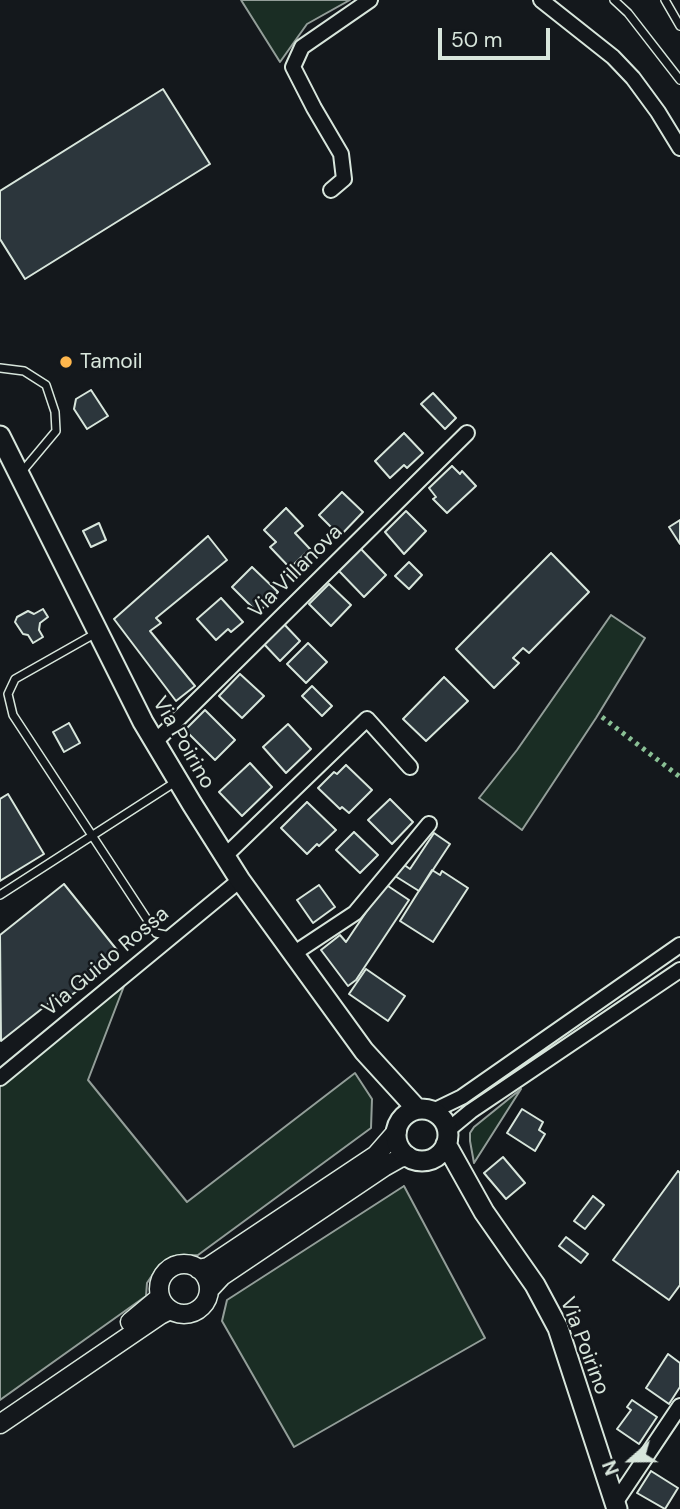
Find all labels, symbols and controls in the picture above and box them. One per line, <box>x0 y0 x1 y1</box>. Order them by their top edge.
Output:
scale bar <box>442 14 554 58</box>
text: 50 m <box>451 26 502 54</box>
place label: Tamoil <box>80 349 143 375</box>
marker: Tamoil <box>58 354 74 370</box>
street label: Via Villanova <box>244 520 348 624</box>
street label: Via Poirino <box>146 692 220 794</box>
street label: Via Guido Rossa <box>38 902 174 1022</box>
street label: Via Poirino <box>554 1294 614 1398</box>
north arrow <box>596 1425 666 1495</box>
text: N <box>597 1457 625 1479</box>

